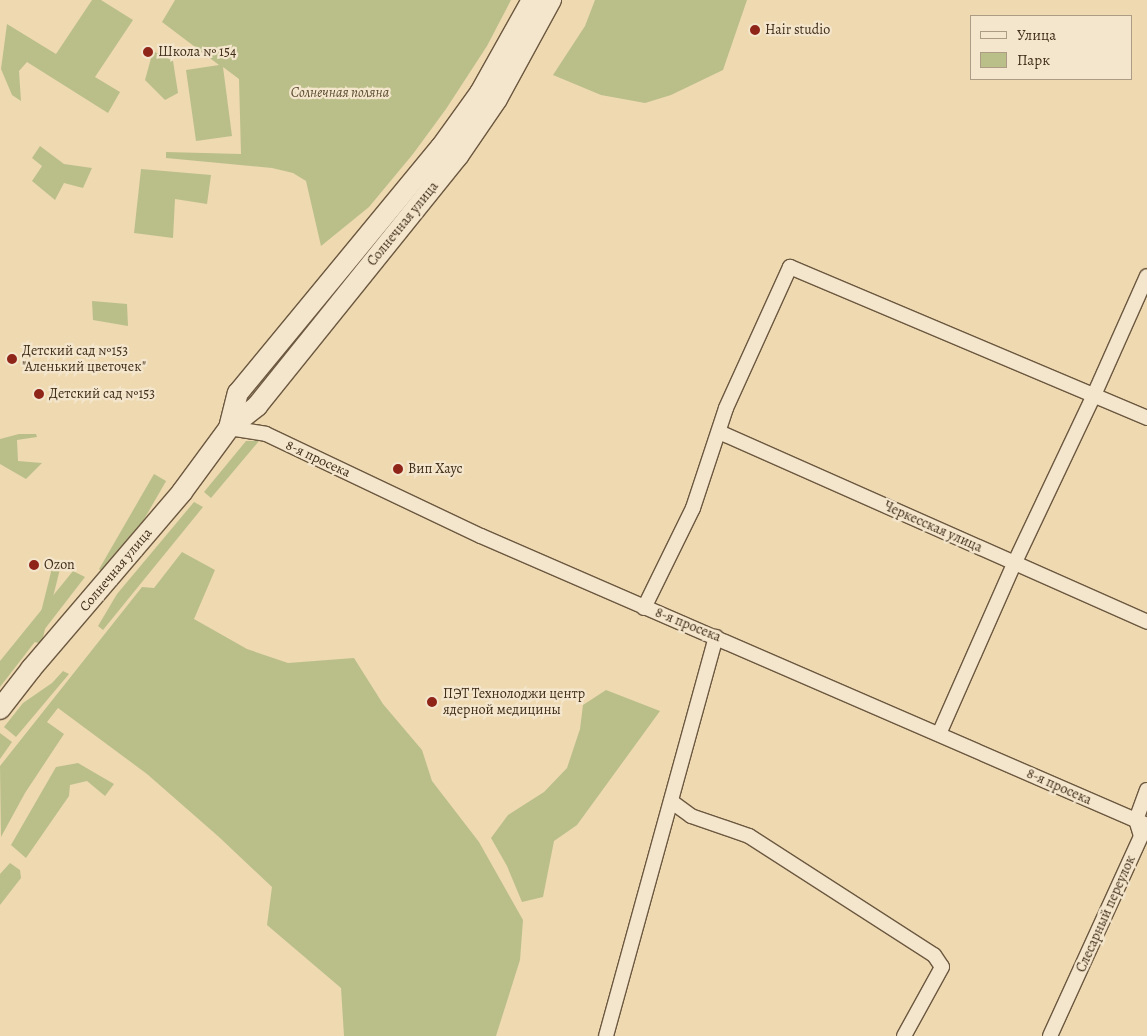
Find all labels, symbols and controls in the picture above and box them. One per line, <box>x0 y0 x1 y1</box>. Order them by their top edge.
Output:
legend <box>970 15 1132 80</box>
place label: Hair studio <box>765 22 830 38</box>
marker: Hair studio <box>749 24 761 36</box>
text: Улица <box>1017 25 1056 45</box>
place label: Школа № 154 <box>158 44 236 60</box>
marker: Школа № 154 <box>142 46 154 58</box>
text: Парк <box>1017 50 1050 70</box>
park label: Солнечная поляна <box>291 85 389 101</box>
street label: Солнечная улица <box>364 178 442 270</box>
place label: Детский сад №153 "Аленький цветочек" <box>22 343 146 376</box>
marker: Детский сад №153 "Аленький цветочек" <box>6 353 18 365</box>
place label: Детский сад №153 <box>49 386 155 402</box>
marker: Детский сад №153 <box>33 388 45 400</box>
street label: 8-я просека <box>283 437 353 481</box>
place label: Вип Хаус <box>408 461 463 477</box>
marker: Вип Хаус <box>392 463 404 475</box>
street label: Черкесская улица <box>881 498 985 556</box>
street label: Солнечная улица <box>76 525 156 615</box>
place label: Ozon <box>44 557 75 573</box>
marker: Ozon <box>28 559 40 571</box>
street label: 8-я просека <box>653 604 723 646</box>
place label: ПЭТ Технолоджи центр ядерной медицины <box>443 686 585 719</box>
marker: ПЭТ Технолоджи центр ядерной медицины <box>425 695 439 709</box>
street label: 8-я просека <box>1024 765 1094 809</box>
street label: Слесарный переулок <box>1073 853 1139 975</box>

